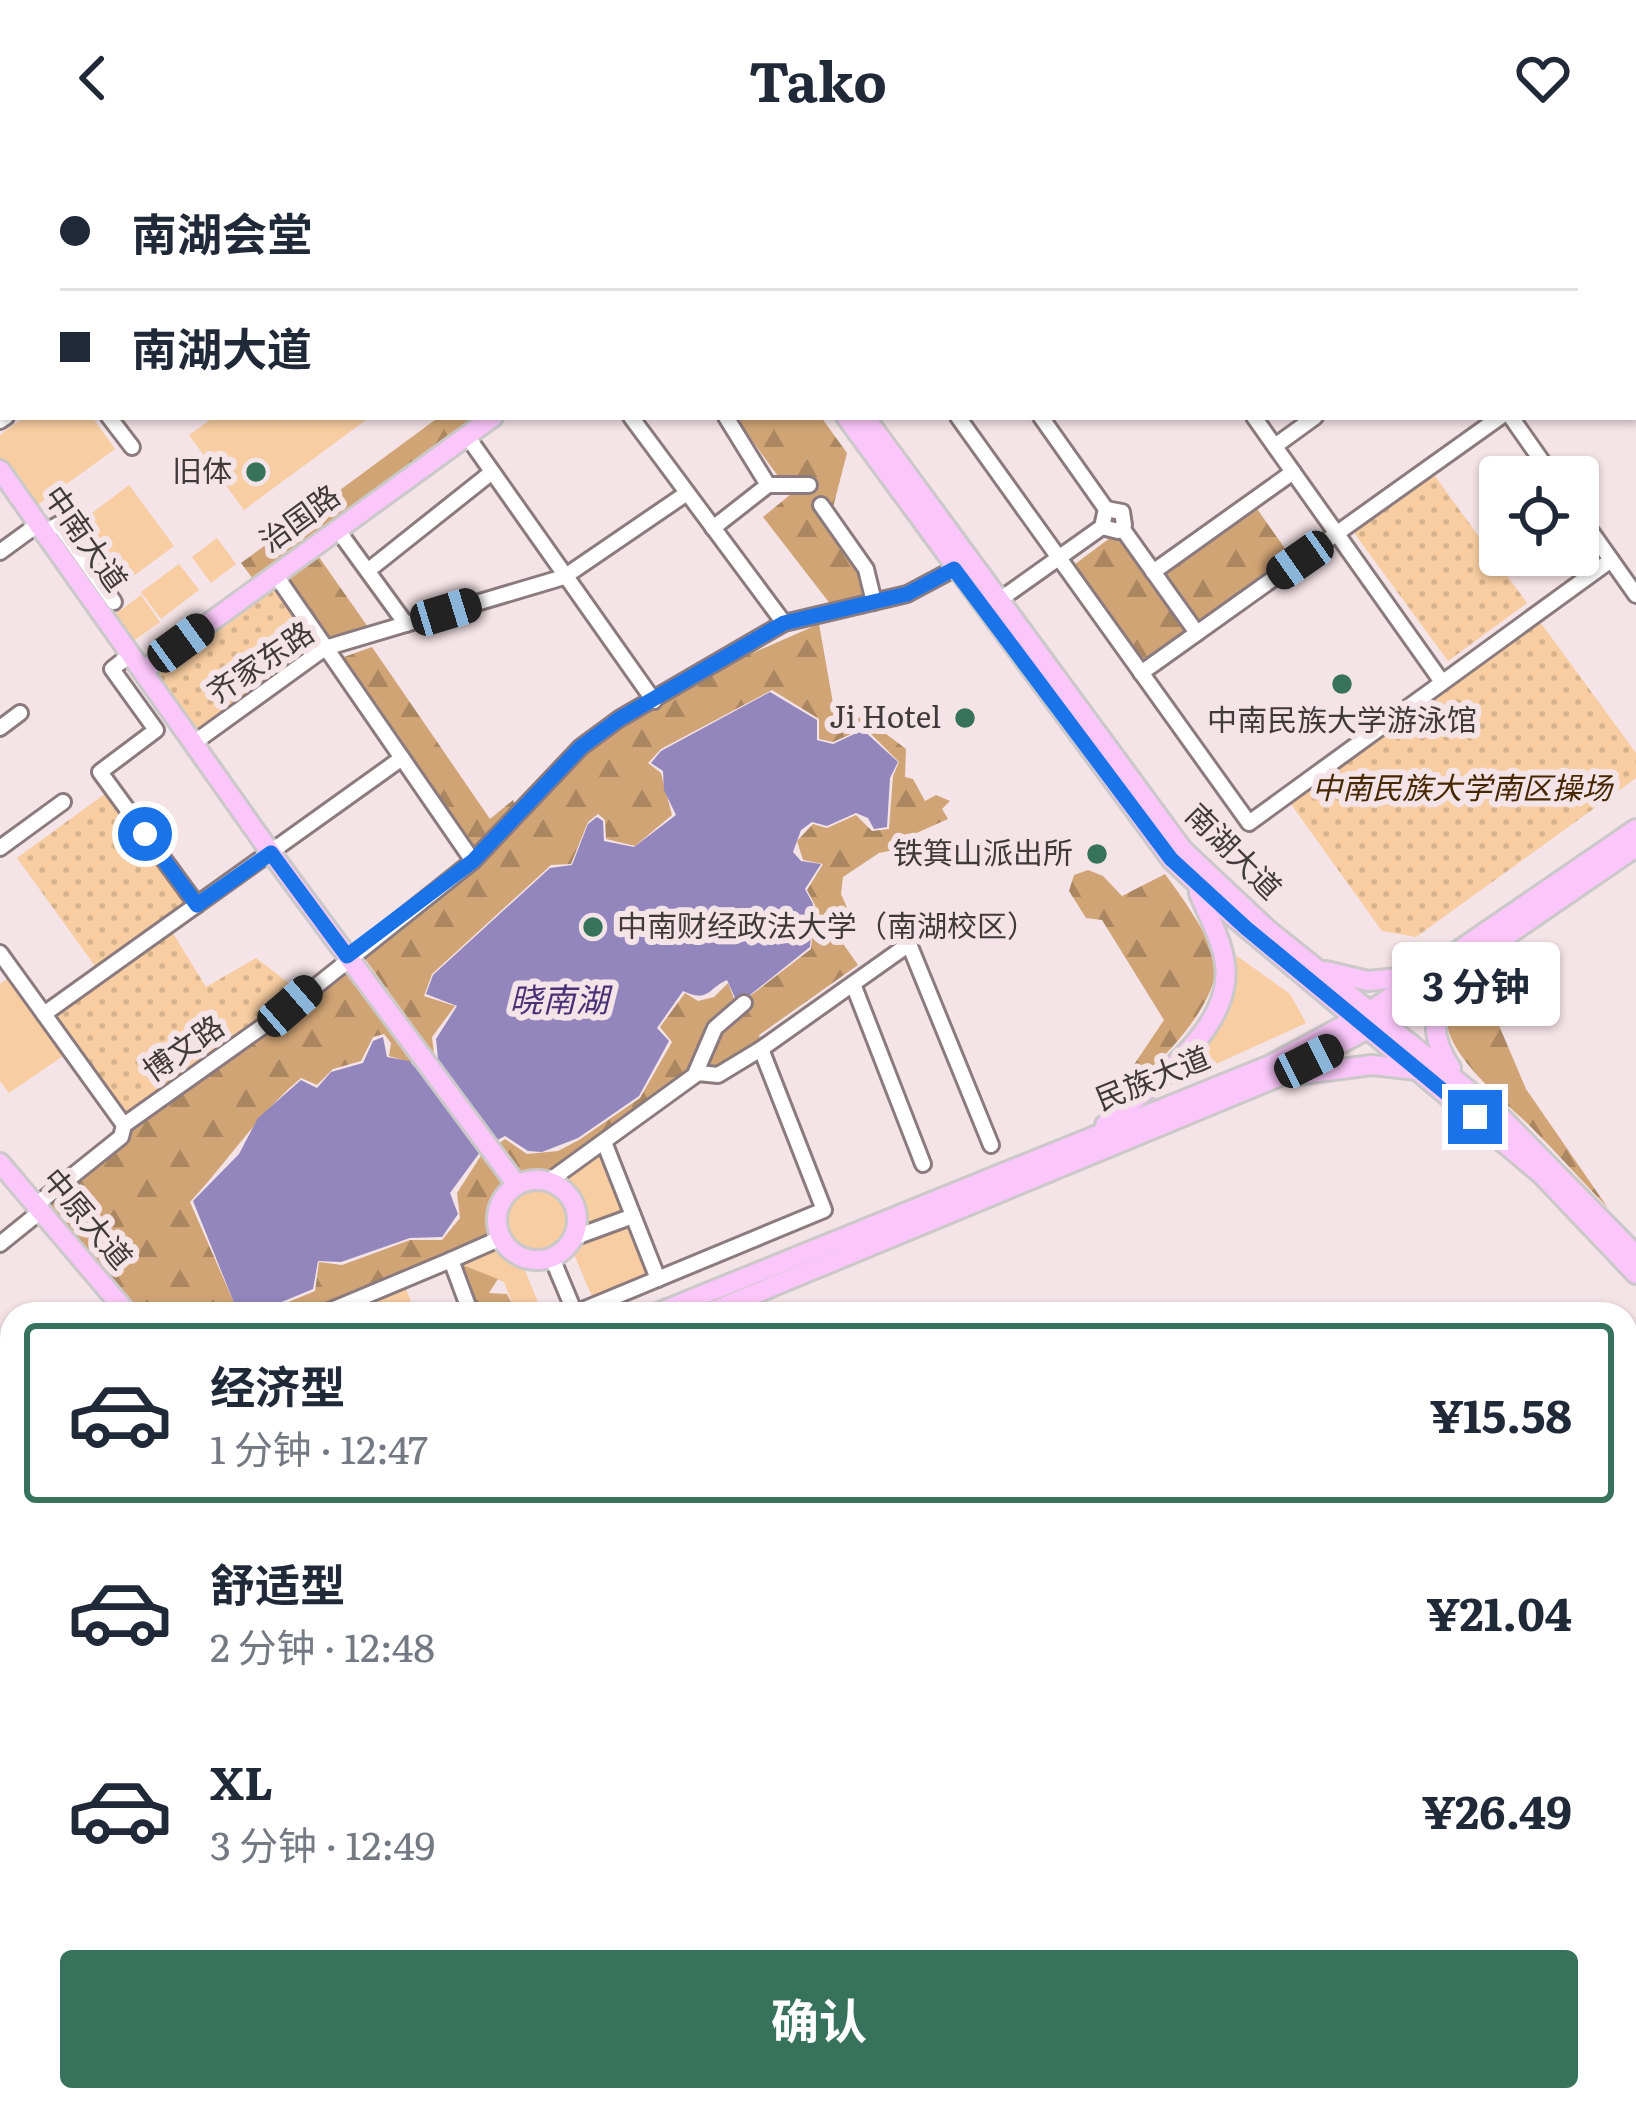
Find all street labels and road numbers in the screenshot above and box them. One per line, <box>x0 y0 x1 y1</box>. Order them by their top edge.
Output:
street label: 治国路 <box>249 472 348 561</box>
street label: 中南大道 <box>35 476 140 599</box>
street label: 齐家东路 <box>197 609 321 712</box>
street label: 南湖大道 <box>1177 792 1293 908</box>
street label: 博文路 <box>133 1003 232 1090</box>
street label: 民族大道 <box>1088 1033 1216 1119</box>
street label: 中原大道 <box>34 1157 145 1277</box>

